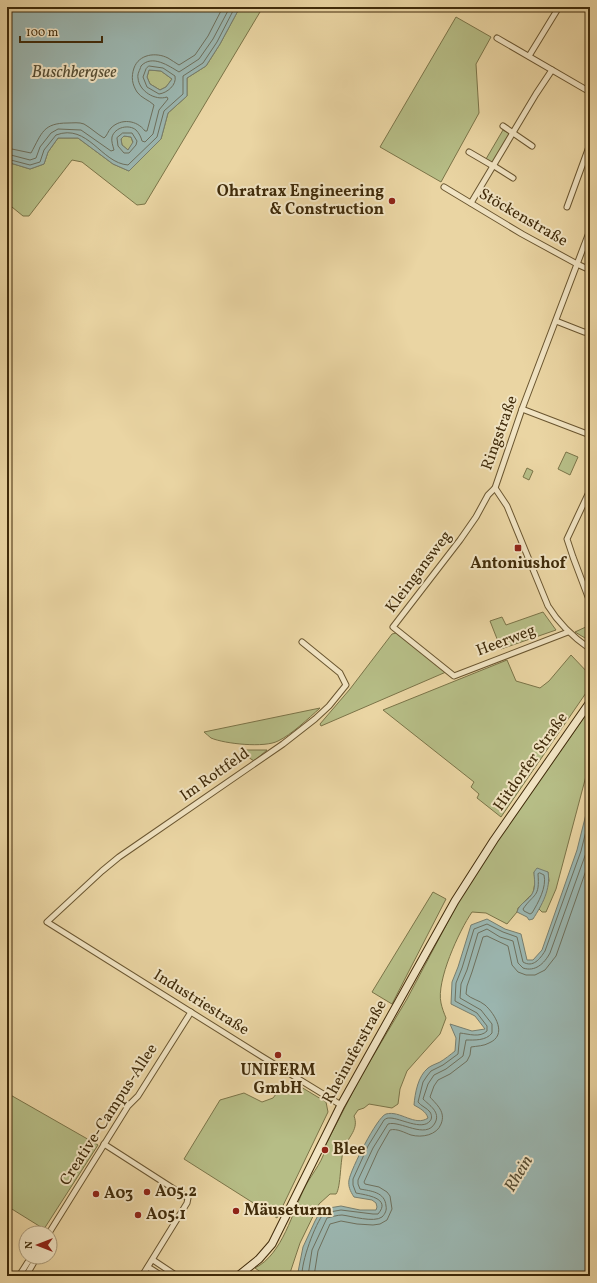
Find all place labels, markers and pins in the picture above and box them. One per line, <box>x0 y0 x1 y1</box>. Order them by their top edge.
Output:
place label: Ohratrax Engineering & Construction <box>217 181 384 221</box>
marker: Ohratrax Engineering & Construction <box>387 196 397 206</box>
marker: Antoniushof <box>513 543 523 553</box>
place label: Antoniushof <box>470 553 568 575</box>
marker: UNIFERM GmbH <box>273 1050 283 1060</box>
place label: UNIFERM GmbH <box>241 1060 316 1100</box>
place label: Blee <box>333 1139 366 1161</box>
marker: Blee <box>320 1145 330 1155</box>
place label: A05.2 <box>155 1181 197 1203</box>
place label: A03 <box>104 1183 133 1205</box>
marker: A05.2 <box>142 1187 152 1197</box>
marker: A03 <box>91 1189 101 1199</box>
place label: Mäuseturm <box>244 1200 332 1222</box>
place label: A05.1 <box>146 1204 186 1226</box>
marker: Mäuseturm <box>231 1206 241 1216</box>
marker: A05.1 <box>133 1210 143 1220</box>

